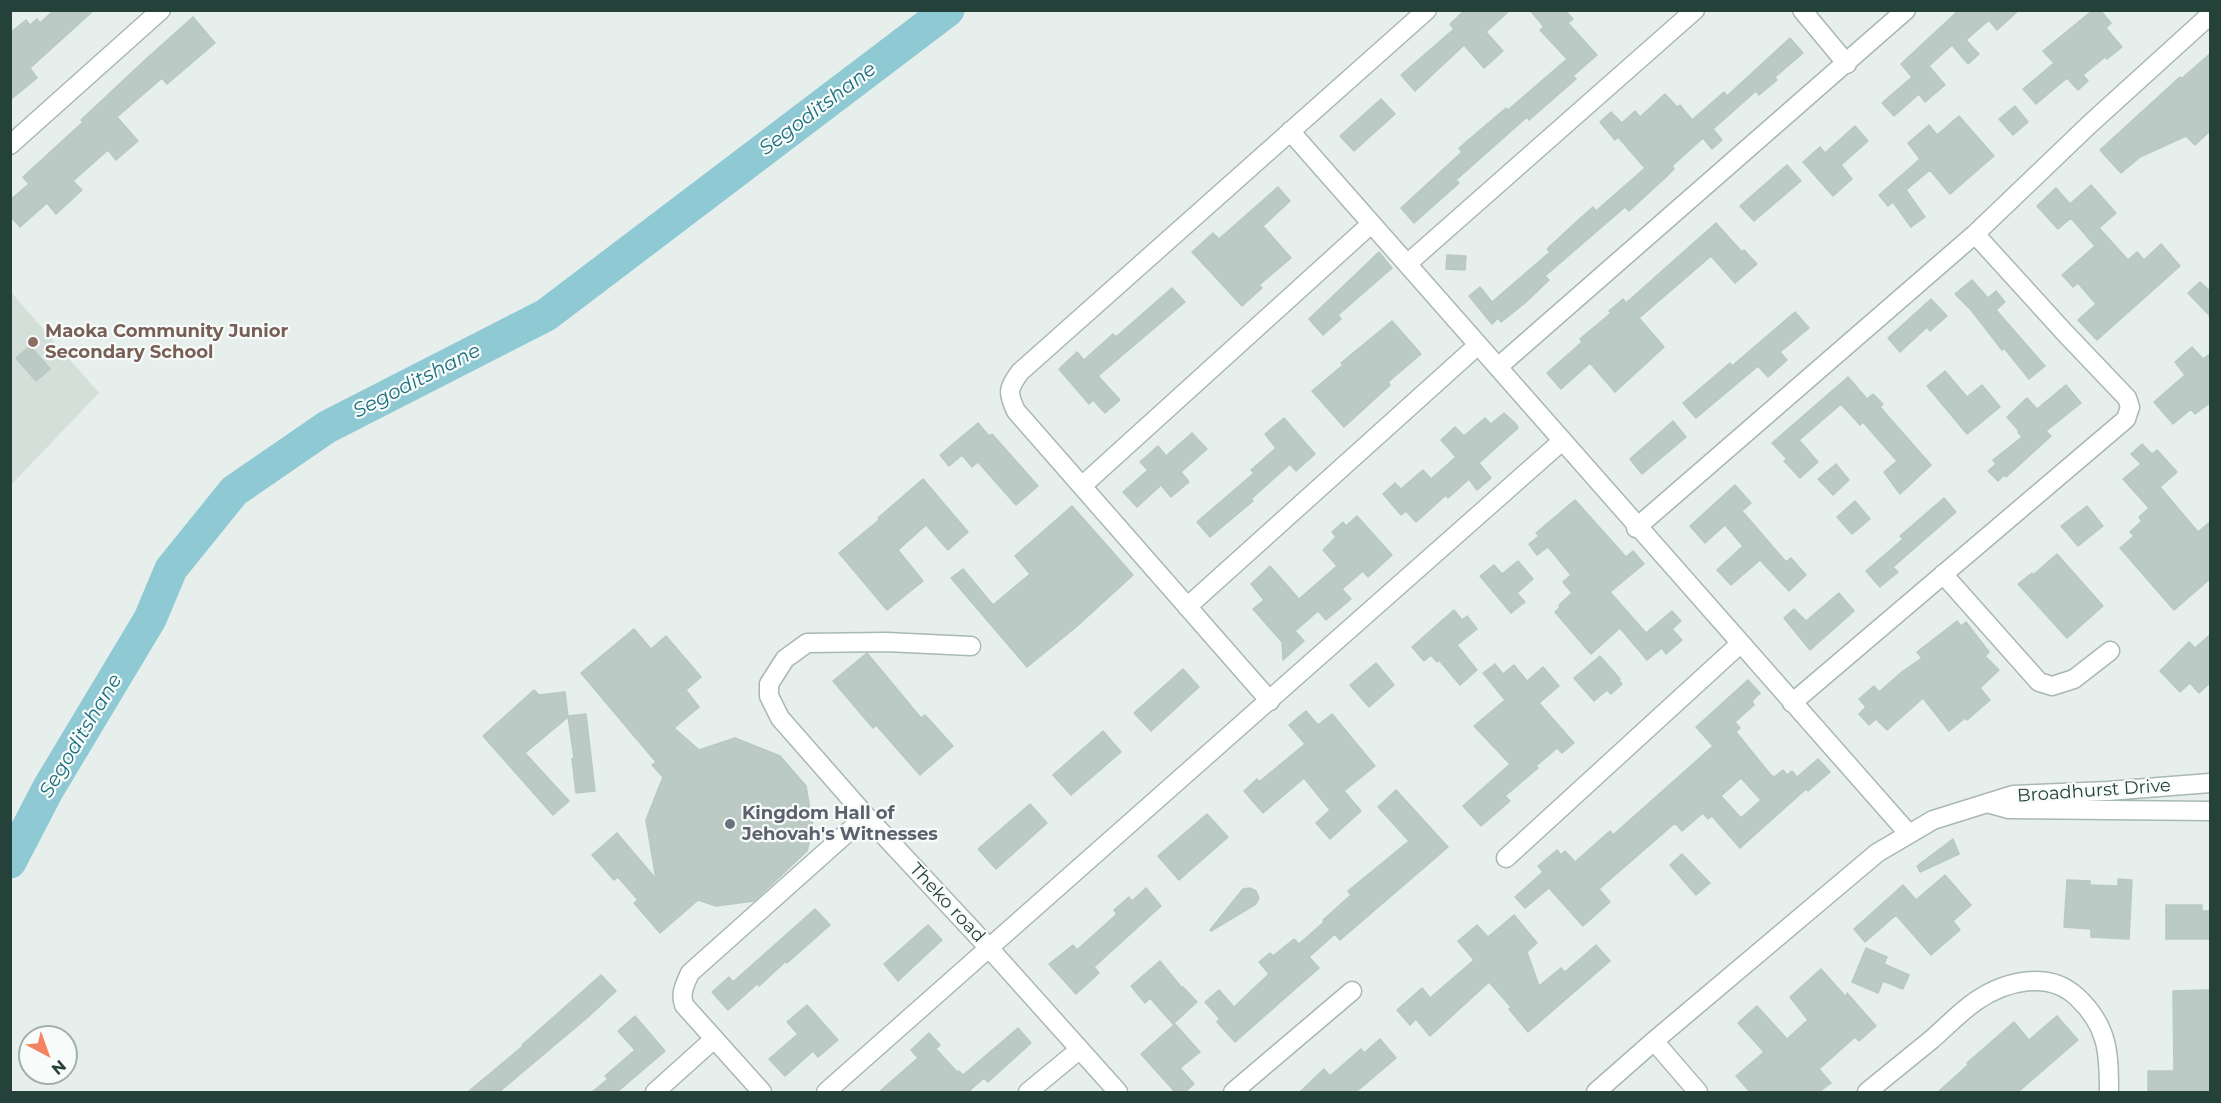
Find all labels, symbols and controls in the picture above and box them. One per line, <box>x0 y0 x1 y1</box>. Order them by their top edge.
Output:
water label: Segoditshane <box>755 57 881 161</box>
place label: Maoka Community Junior Secondary School <box>45 321 288 364</box>
marker: Maoka Community Junior Secondary School <box>26 335 40 349</box>
water label: Segoditshane <box>349 338 485 424</box>
water label: Segoditshane <box>35 670 127 802</box>
street label: Broadhurst Drive <box>2016 775 2172 807</box>
place label: Kingdom Hall of Jehovah's Witnesses <box>742 803 938 846</box>
marker: Kingdom Hall of Jehovah's Witnesses <box>723 817 737 831</box>
street label: Theko road <box>905 859 989 947</box>
north arrow <box>18 1025 78 1085</box>
text: N <box>48 1056 70 1079</box>

